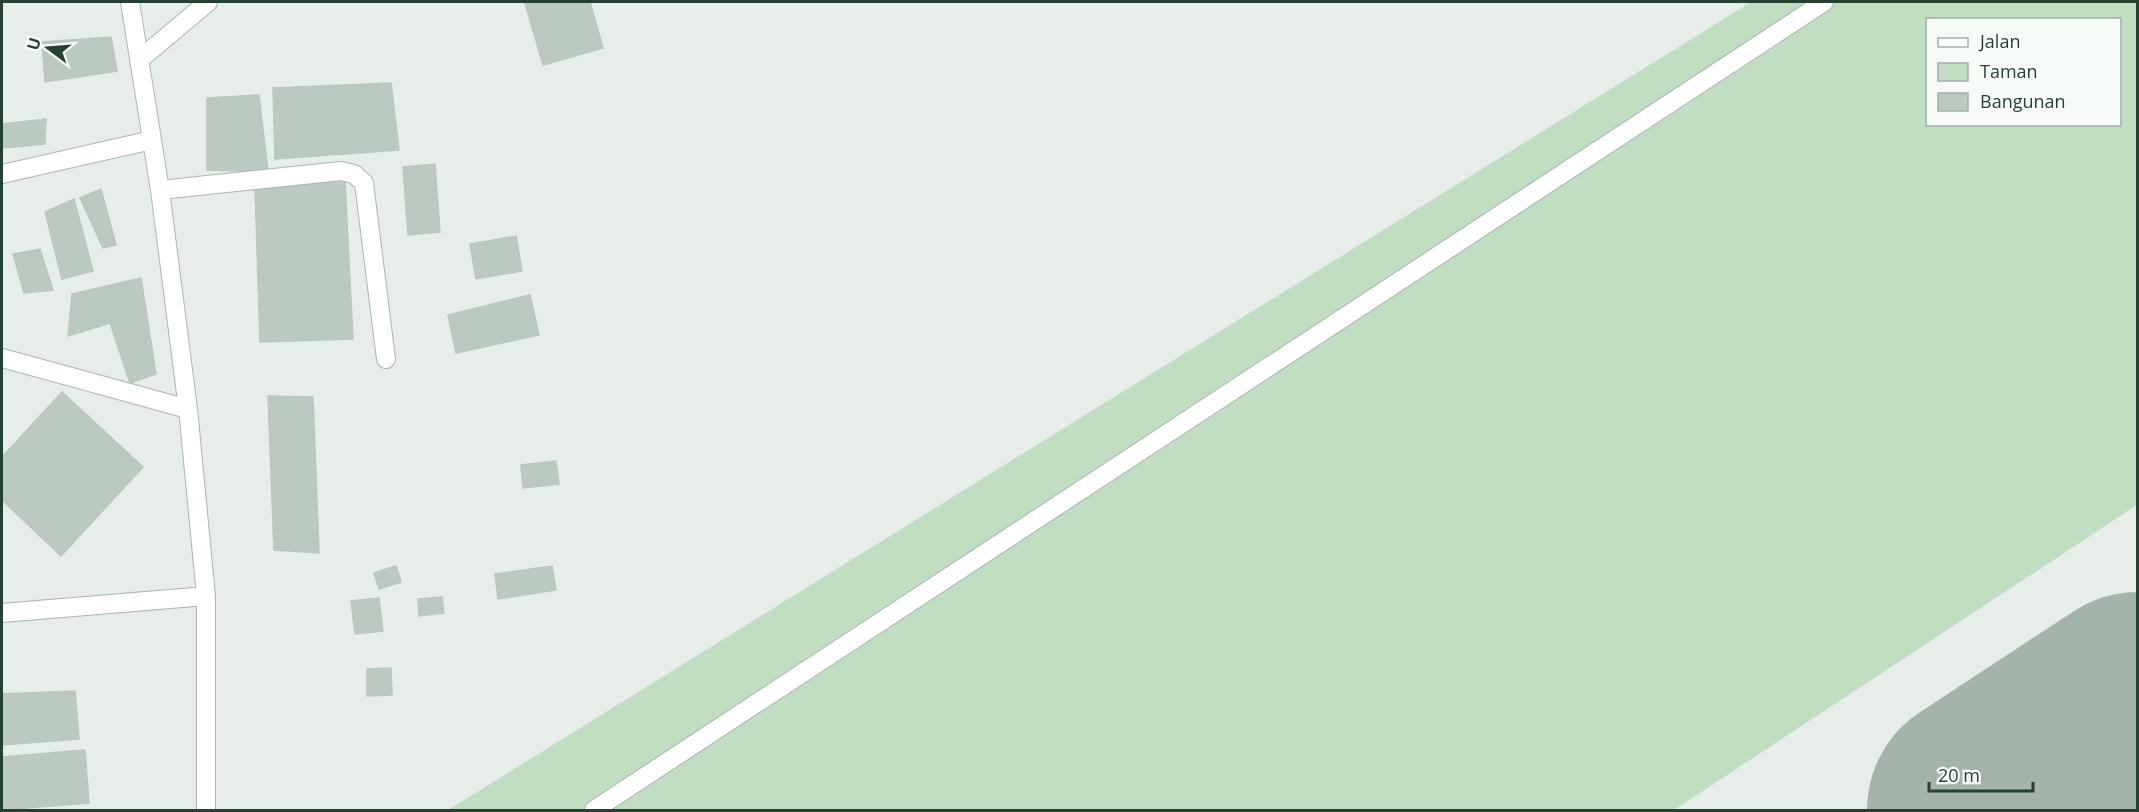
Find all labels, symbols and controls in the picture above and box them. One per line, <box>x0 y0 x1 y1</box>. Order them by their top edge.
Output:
north arrow <box>18 18 78 78</box>
legend <box>1926 18 2121 126</box>
text: Jalan <box>1978 29 2020 53</box>
text: U <box>21 35 46 53</box>
text: Taman <box>1980 59 2038 83</box>
text: Bangunan <box>1980 89 2066 113</box>
scale bar <box>1929 755 2032 793</box>
text: 20 m <box>1938 763 1980 787</box>

